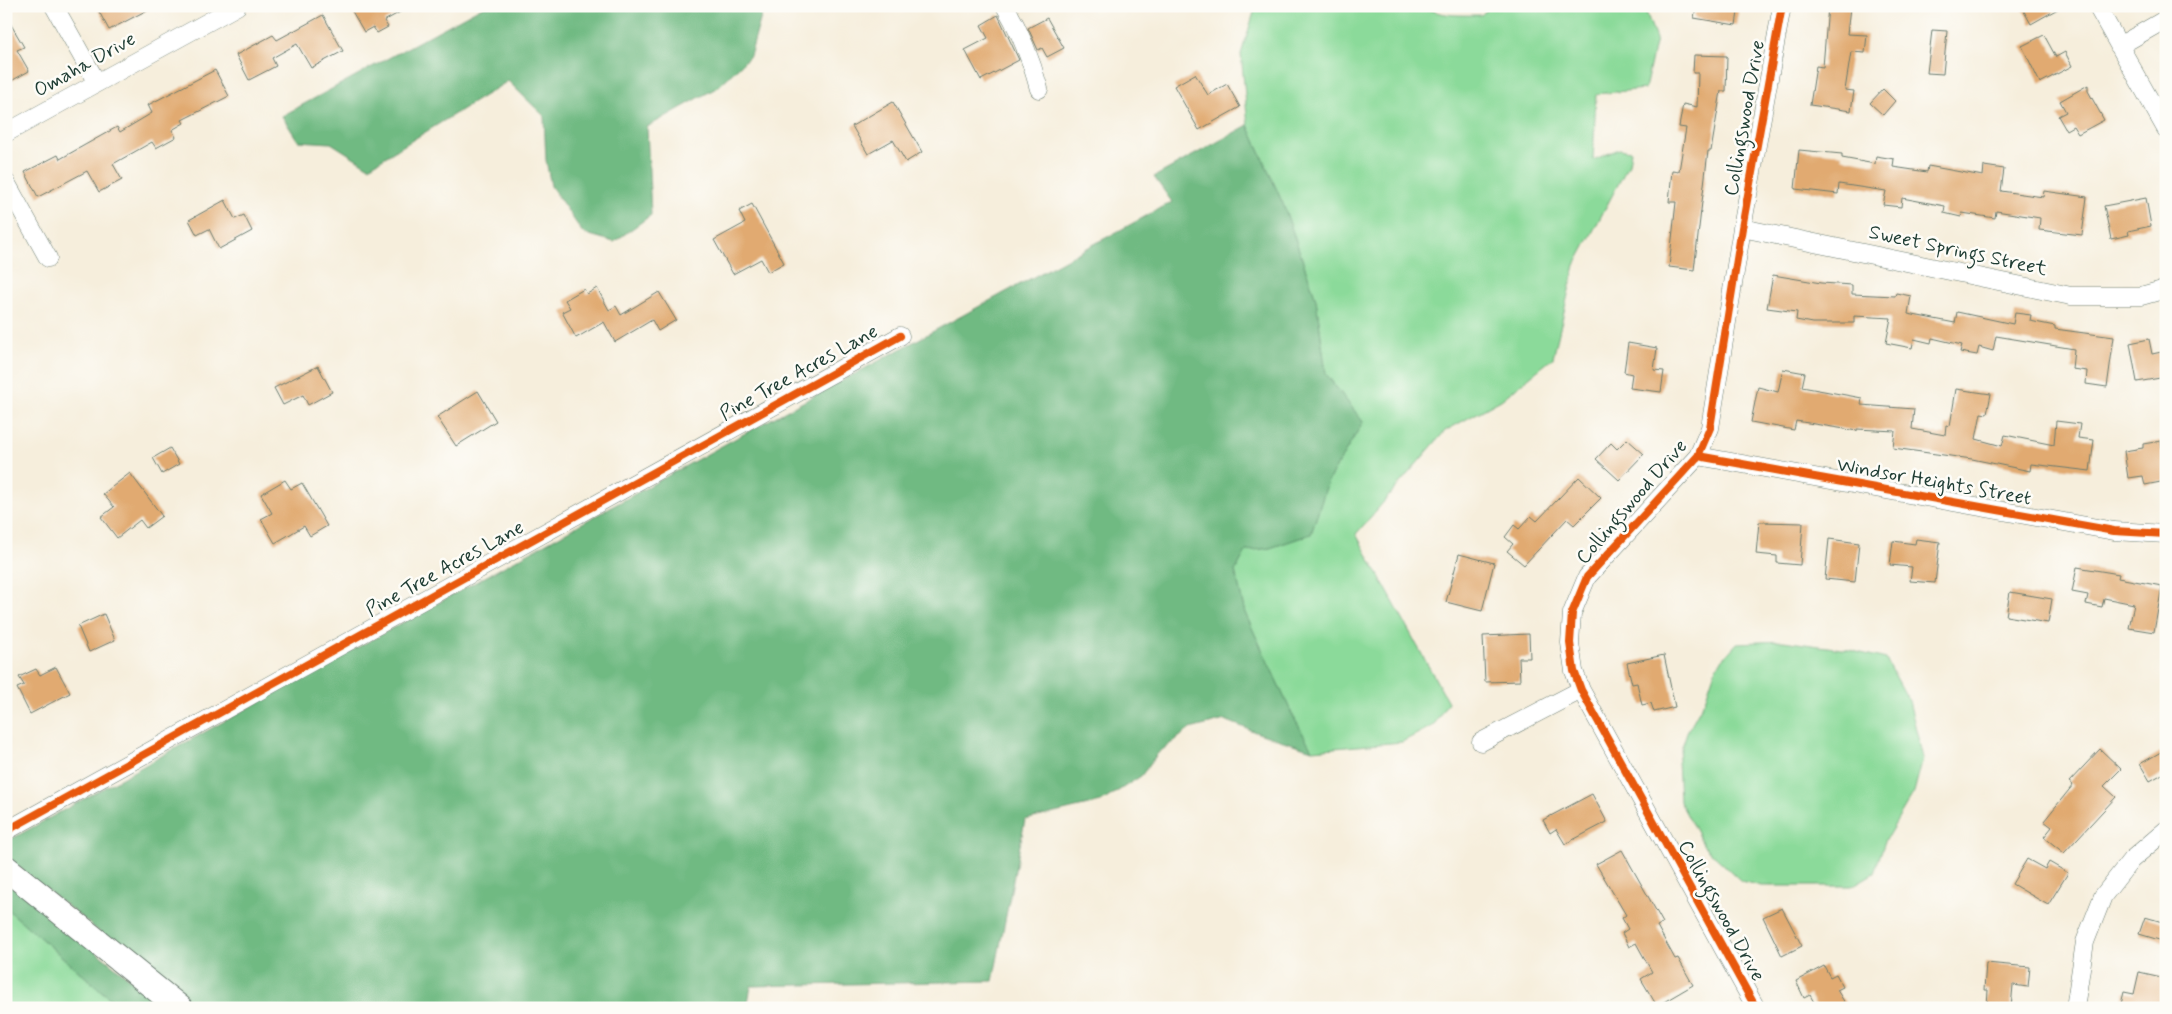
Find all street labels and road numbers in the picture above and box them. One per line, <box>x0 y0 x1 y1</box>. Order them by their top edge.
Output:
street label: Omaha Drive <box>29 26 141 104</box>
street label: Collingswood Drive <box>1718 38 1774 198</box>
street label: Sweet Springs Street <box>1866 219 2050 285</box>
street label: Pine Tree Acres Lane <box>715 318 883 428</box>
street label: Collingswood Drive <box>1570 434 1695 572</box>
street label: Windsor Heights Street <box>1834 452 2034 512</box>
street label: Pine Tree Acres Lane <box>361 514 529 624</box>
street label: Collingswood Drive <box>1669 835 1771 988</box>

